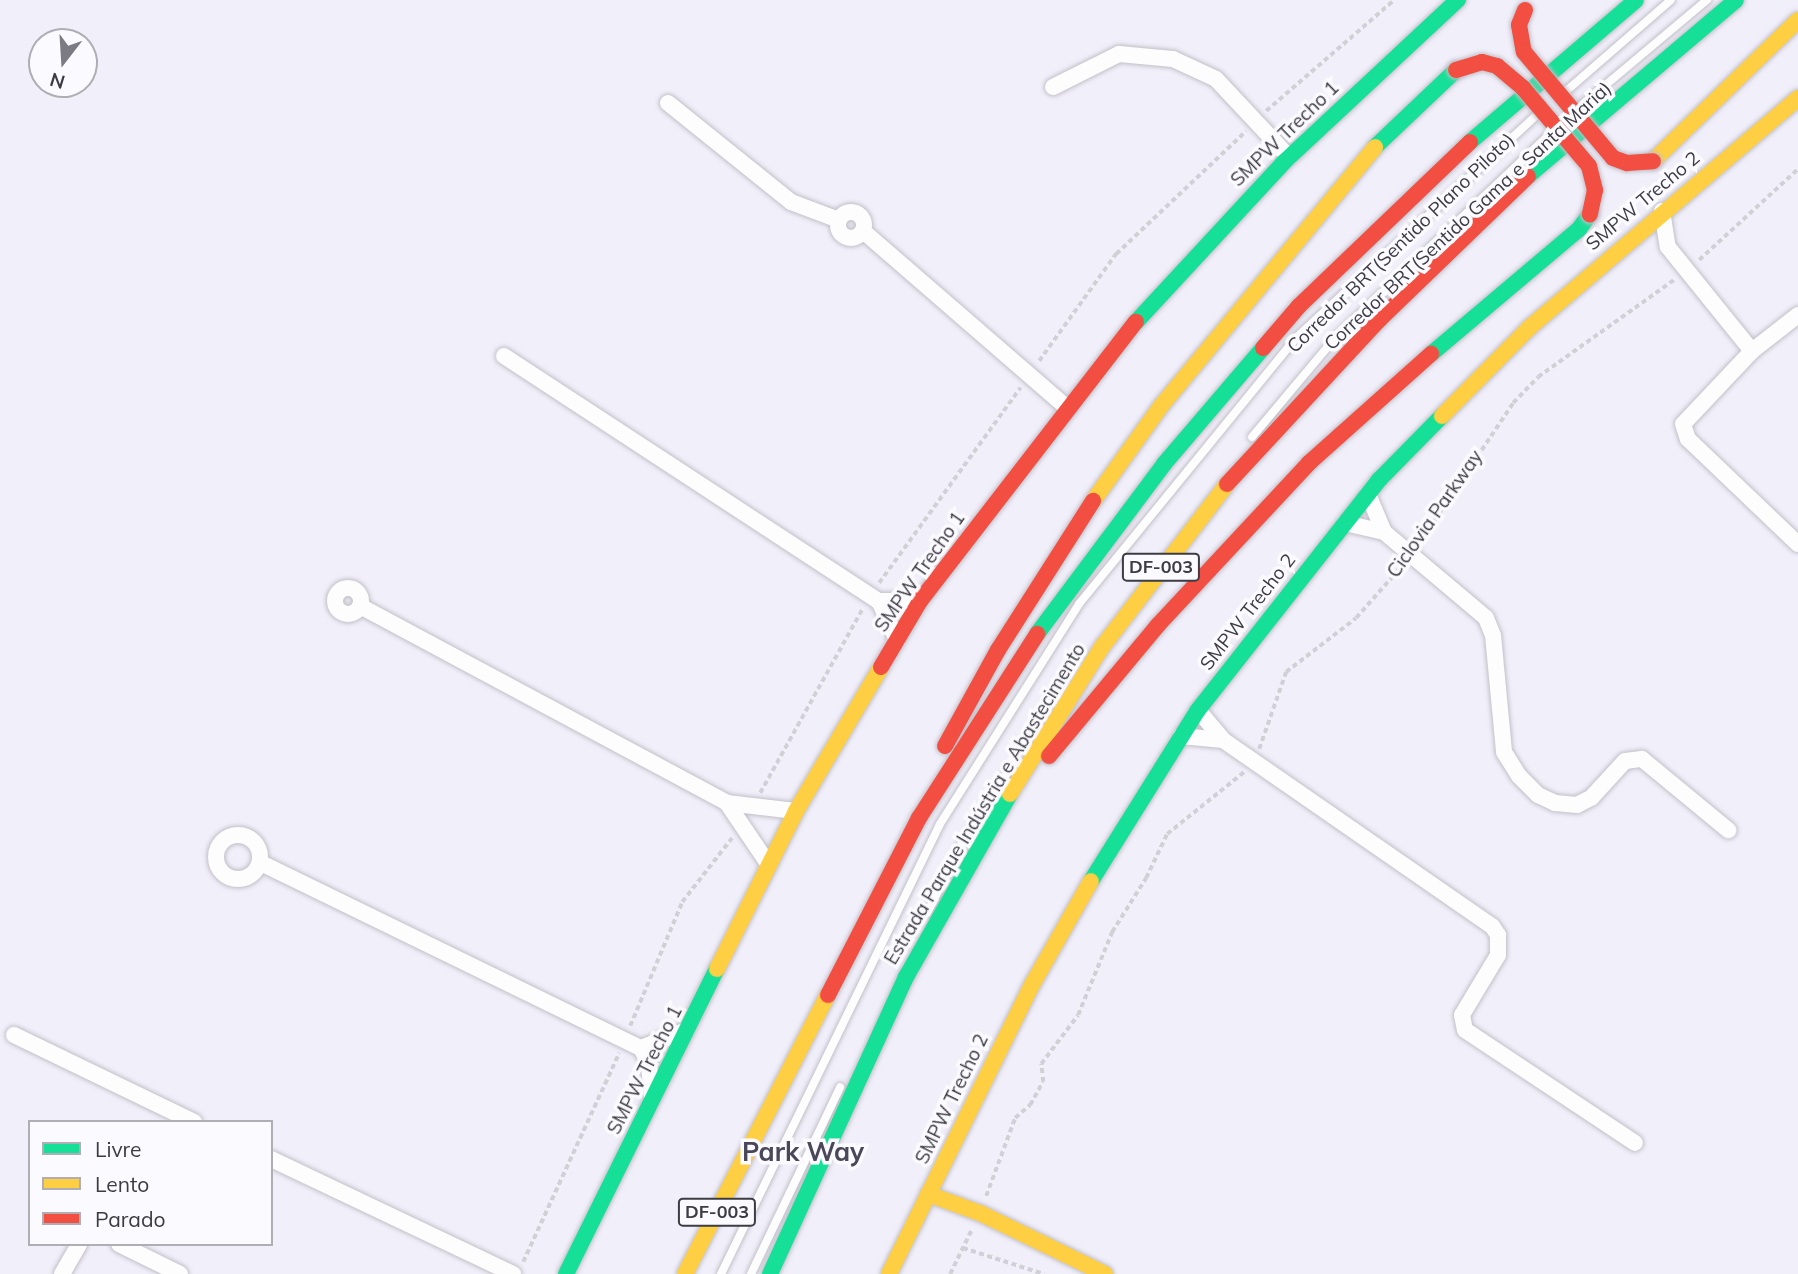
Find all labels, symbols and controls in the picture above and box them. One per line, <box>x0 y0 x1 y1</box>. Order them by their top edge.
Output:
north arrow <box>28 28 98 98</box>
text: N <box>47 68 68 95</box>
street label: SMPW Trecho 1 <box>1226 77 1344 191</box>
street label: Corredor BRT(Sentido Gama e Santa Maria) <box>1320 77 1616 355</box>
street label: Corredor BRT(Sentido Plano Piloto) <box>1283 128 1519 358</box>
street label: SMPW Trecho 2 <box>1581 147 1705 255</box>
street label: Ciclovia Parkway <box>1382 446 1488 582</box>
street label: SMPW Trecho 1 <box>870 508 970 636</box>
street label: SMPW Trecho 2 <box>1195 549 1301 675</box>
road number: DF-003 <box>1121 552 1201 582</box>
street label: Estrada Parque Indústria e Abastecimento <box>880 639 1090 969</box>
street label: SMPW Trecho 1 <box>603 1002 687 1138</box>
street label: SMPW Trecho 2 <box>911 1030 993 1168</box>
legend <box>28 1120 273 1246</box>
text: Livre <box>95 1136 142 1162</box>
district label: Park Way <box>742 1136 864 1168</box>
text: Lento <box>95 1171 149 1197</box>
road number: DF-003 <box>677 1198 757 1226</box>
text: Parado <box>95 1206 165 1232</box>

